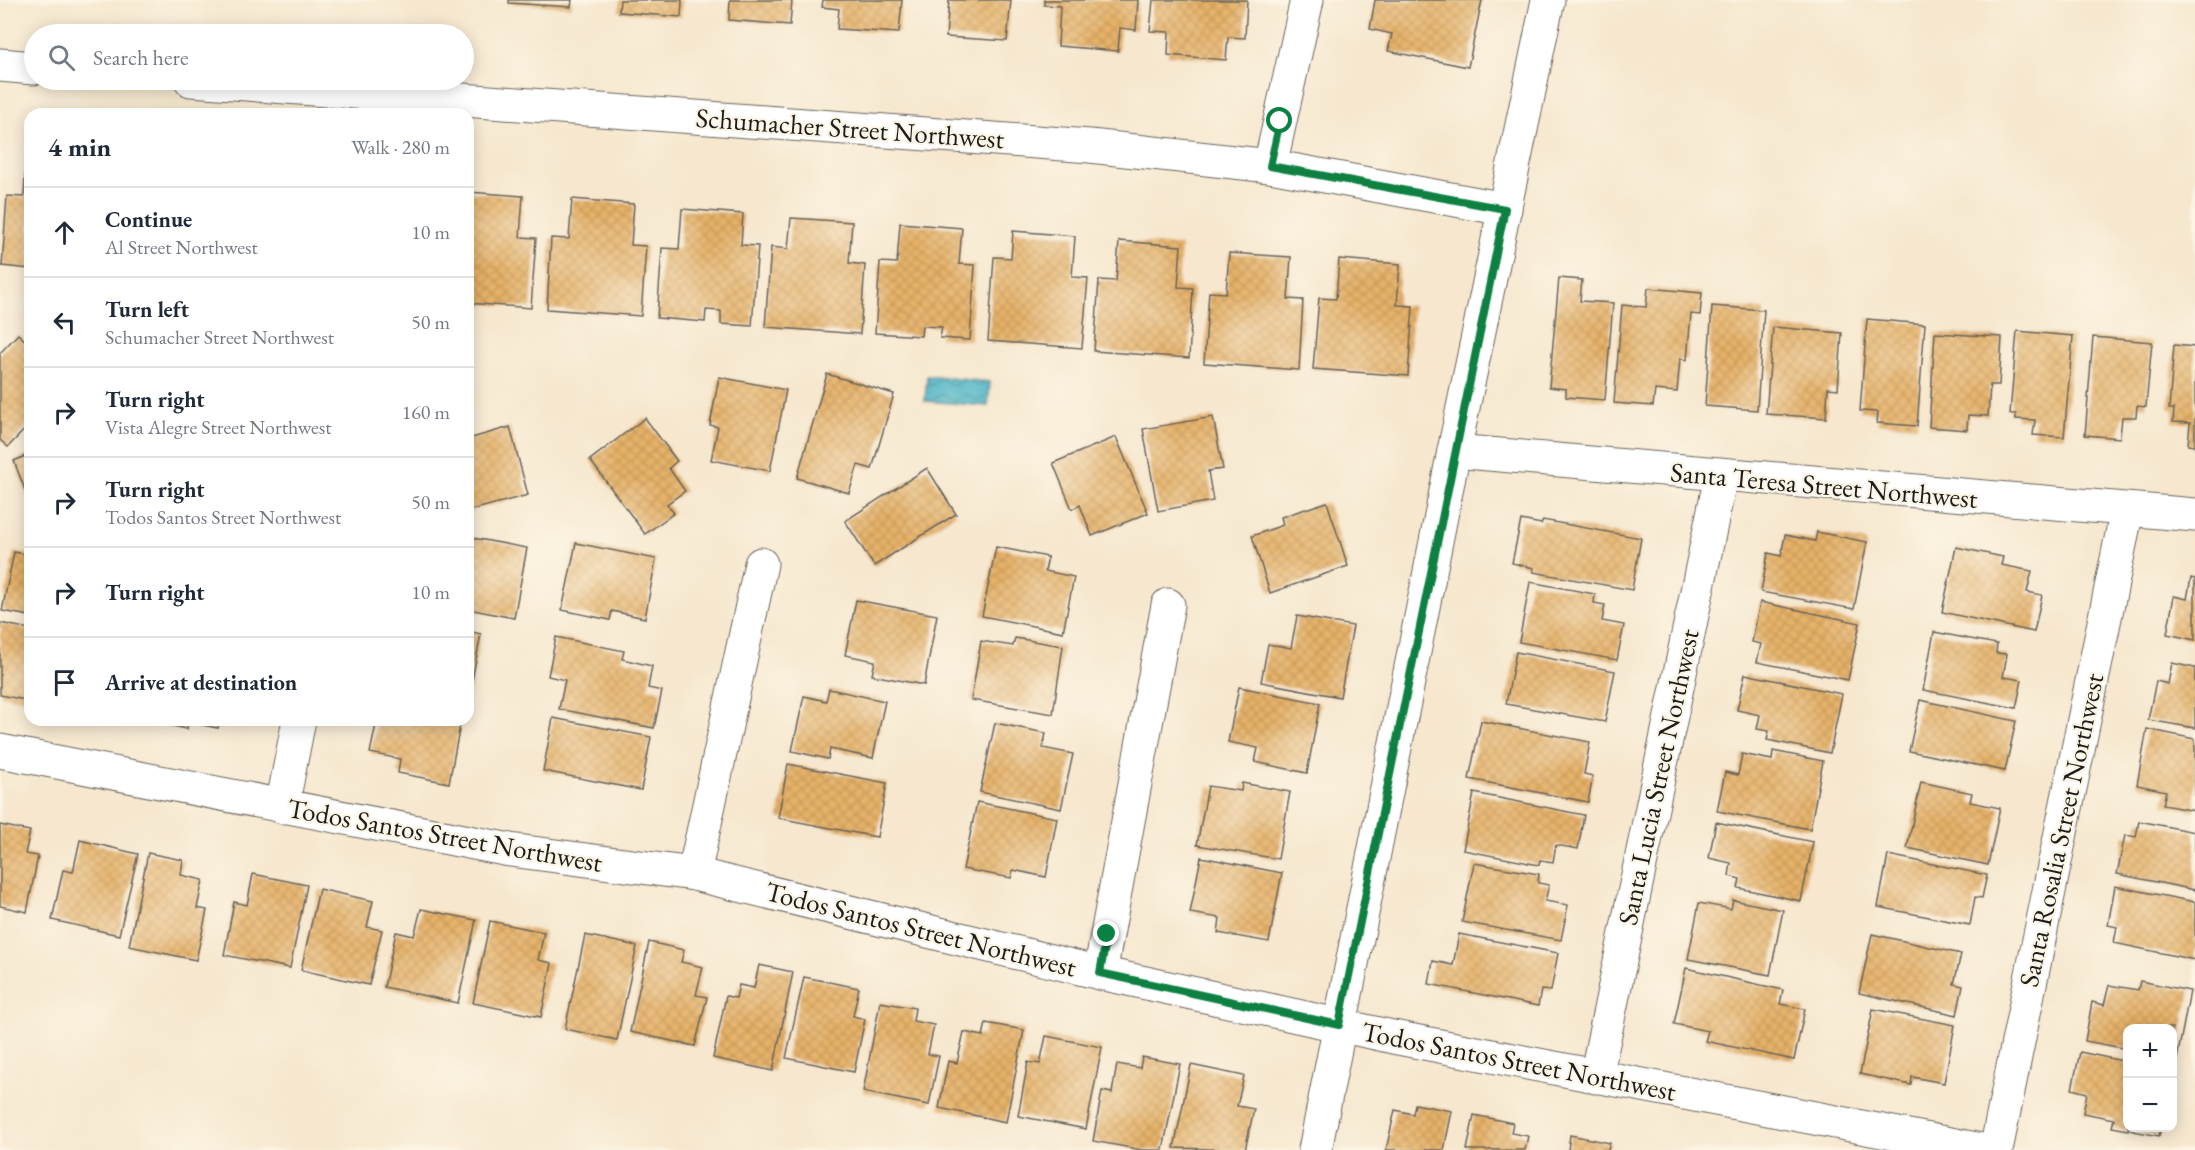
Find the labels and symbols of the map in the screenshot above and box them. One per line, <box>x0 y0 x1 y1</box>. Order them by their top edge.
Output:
street label: Schumacher Street Northwest <box>695 100 1006 156</box>
route start <box>1266 107 1292 133</box>
street label: Santa Teresa Street Northwest <box>1669 454 1980 516</box>
street label: Santa Lucia Street Northwest <box>1610 625 1707 928</box>
street label: Santa Rosalia Street Northwest <box>2011 670 2111 990</box>
street label: Todos Santos Street Northwest <box>285 790 606 880</box>
street label: Todos Santos Street Northwest <box>762 873 1081 985</box>
route end <box>1093 920 1119 946</box>
street label: Todos Santos Street Northwest <box>1359 1013 1679 1109</box>

